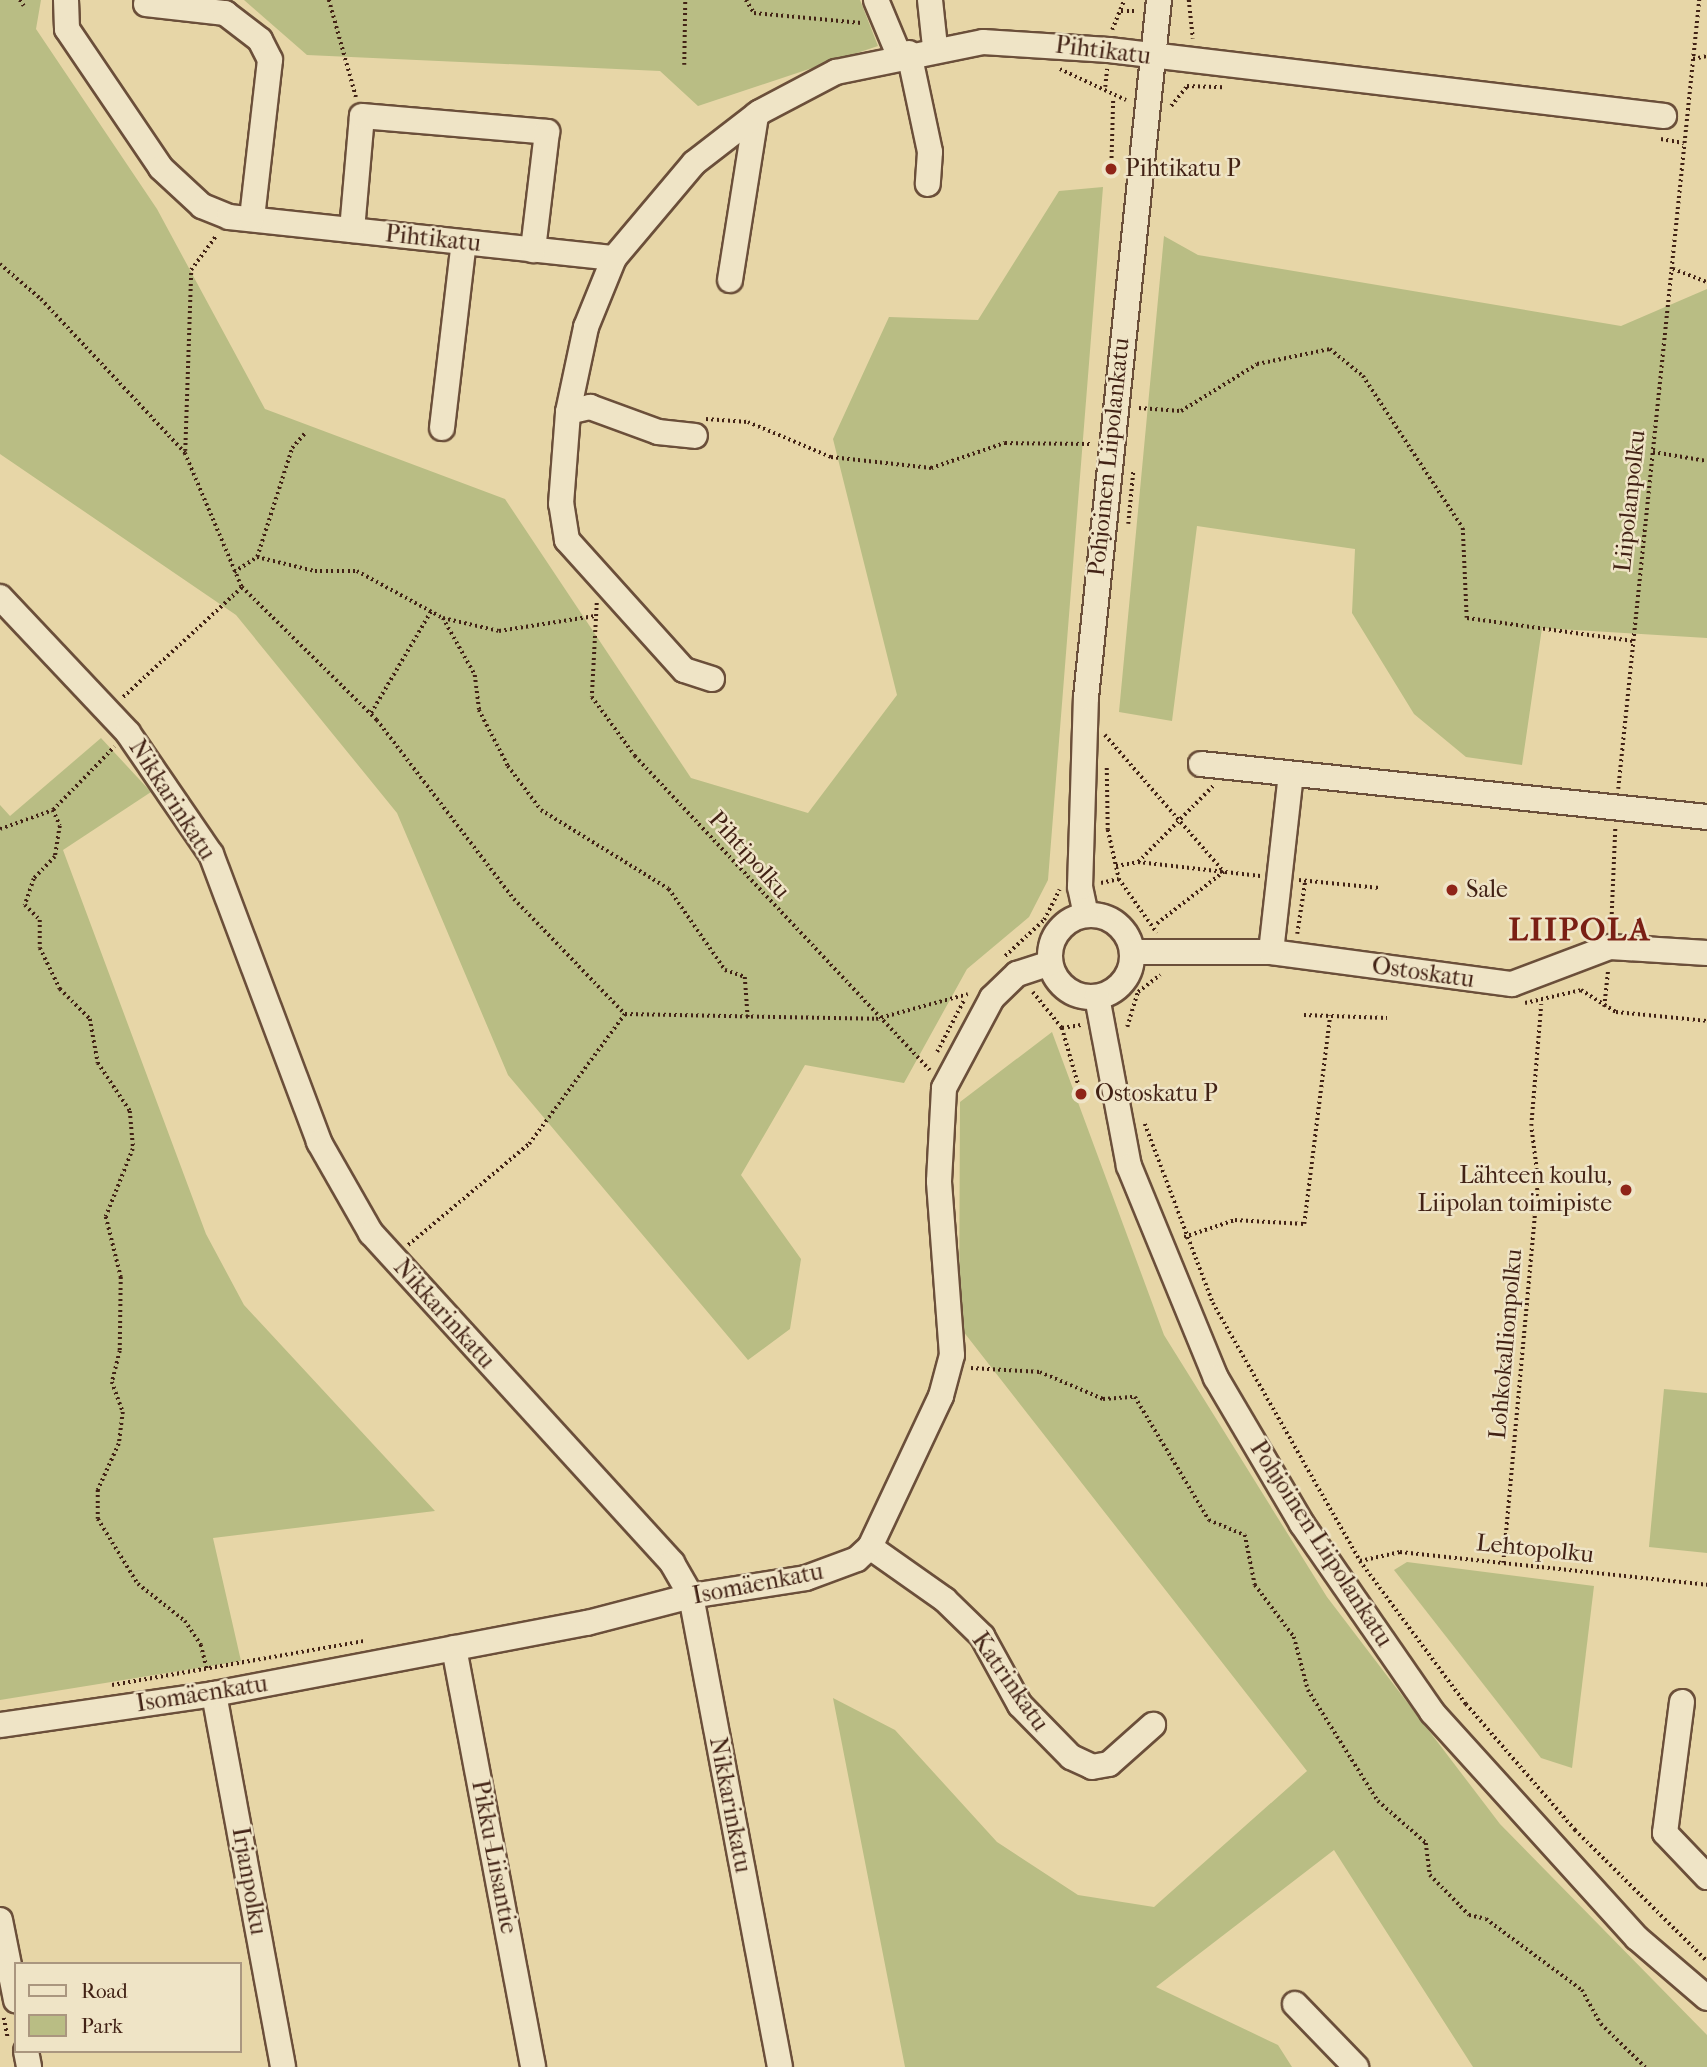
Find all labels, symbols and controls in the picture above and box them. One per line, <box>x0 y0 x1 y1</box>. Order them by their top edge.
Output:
street label: Pihtikatu <box>1054 31 1152 71</box>
place label: Pihtikatu P <box>1125 155 1241 183</box>
marker: Pihtikatu P <box>1103 161 1119 177</box>
street label: Pihtikatu <box>384 220 482 258</box>
street label: Pohjoinen Liipolankatu <box>1082 336 1136 578</box>
street label: Liipolanpolku <box>1608 428 1652 574</box>
street label: Nikkarinkatu <box>122 734 222 866</box>
street label: Pihtipolku <box>702 805 796 905</box>
place label: Sale <box>1466 876 1508 904</box>
marker: Sale <box>1444 882 1460 898</box>
district label: LIIPOLA <box>1509 911 1651 949</box>
street label: Ostoskatu <box>1370 952 1476 994</box>
place label: Ostoskatu P <box>1095 1080 1218 1108</box>
marker: Ostoskatu P <box>1073 1086 1089 1102</box>
place label: Lähteen koulu, Liipolan toimipiste <box>1418 1162 1612 1218</box>
marker: Lähteen koulu, Liipolan toimipiste <box>1618 1182 1634 1198</box>
street label: Lohkokallionpolku <box>1483 1248 1529 1440</box>
street label: Nikkarinkatu <box>387 1253 501 1375</box>
street label: Pohjoinen Liipolankatu <box>1244 1435 1398 1653</box>
street label: Lehtopolku <box>1475 1529 1595 1569</box>
street label: Isomäenkatu <box>690 1557 826 1611</box>
street label: Katrinkatu <box>965 1627 1055 1737</box>
street label: Isomäenkatu <box>134 1669 270 1719</box>
street label: Nikkarinkatu <box>703 1735 757 1875</box>
street label: Pikku-Liisantie <box>465 1778 523 1936</box>
street label: Irjanpolku <box>225 1825 273 1937</box>
legend <box>14 1962 242 2053</box>
text: Road <box>81 1979 128 2003</box>
text: Park <box>81 2014 123 2038</box>

